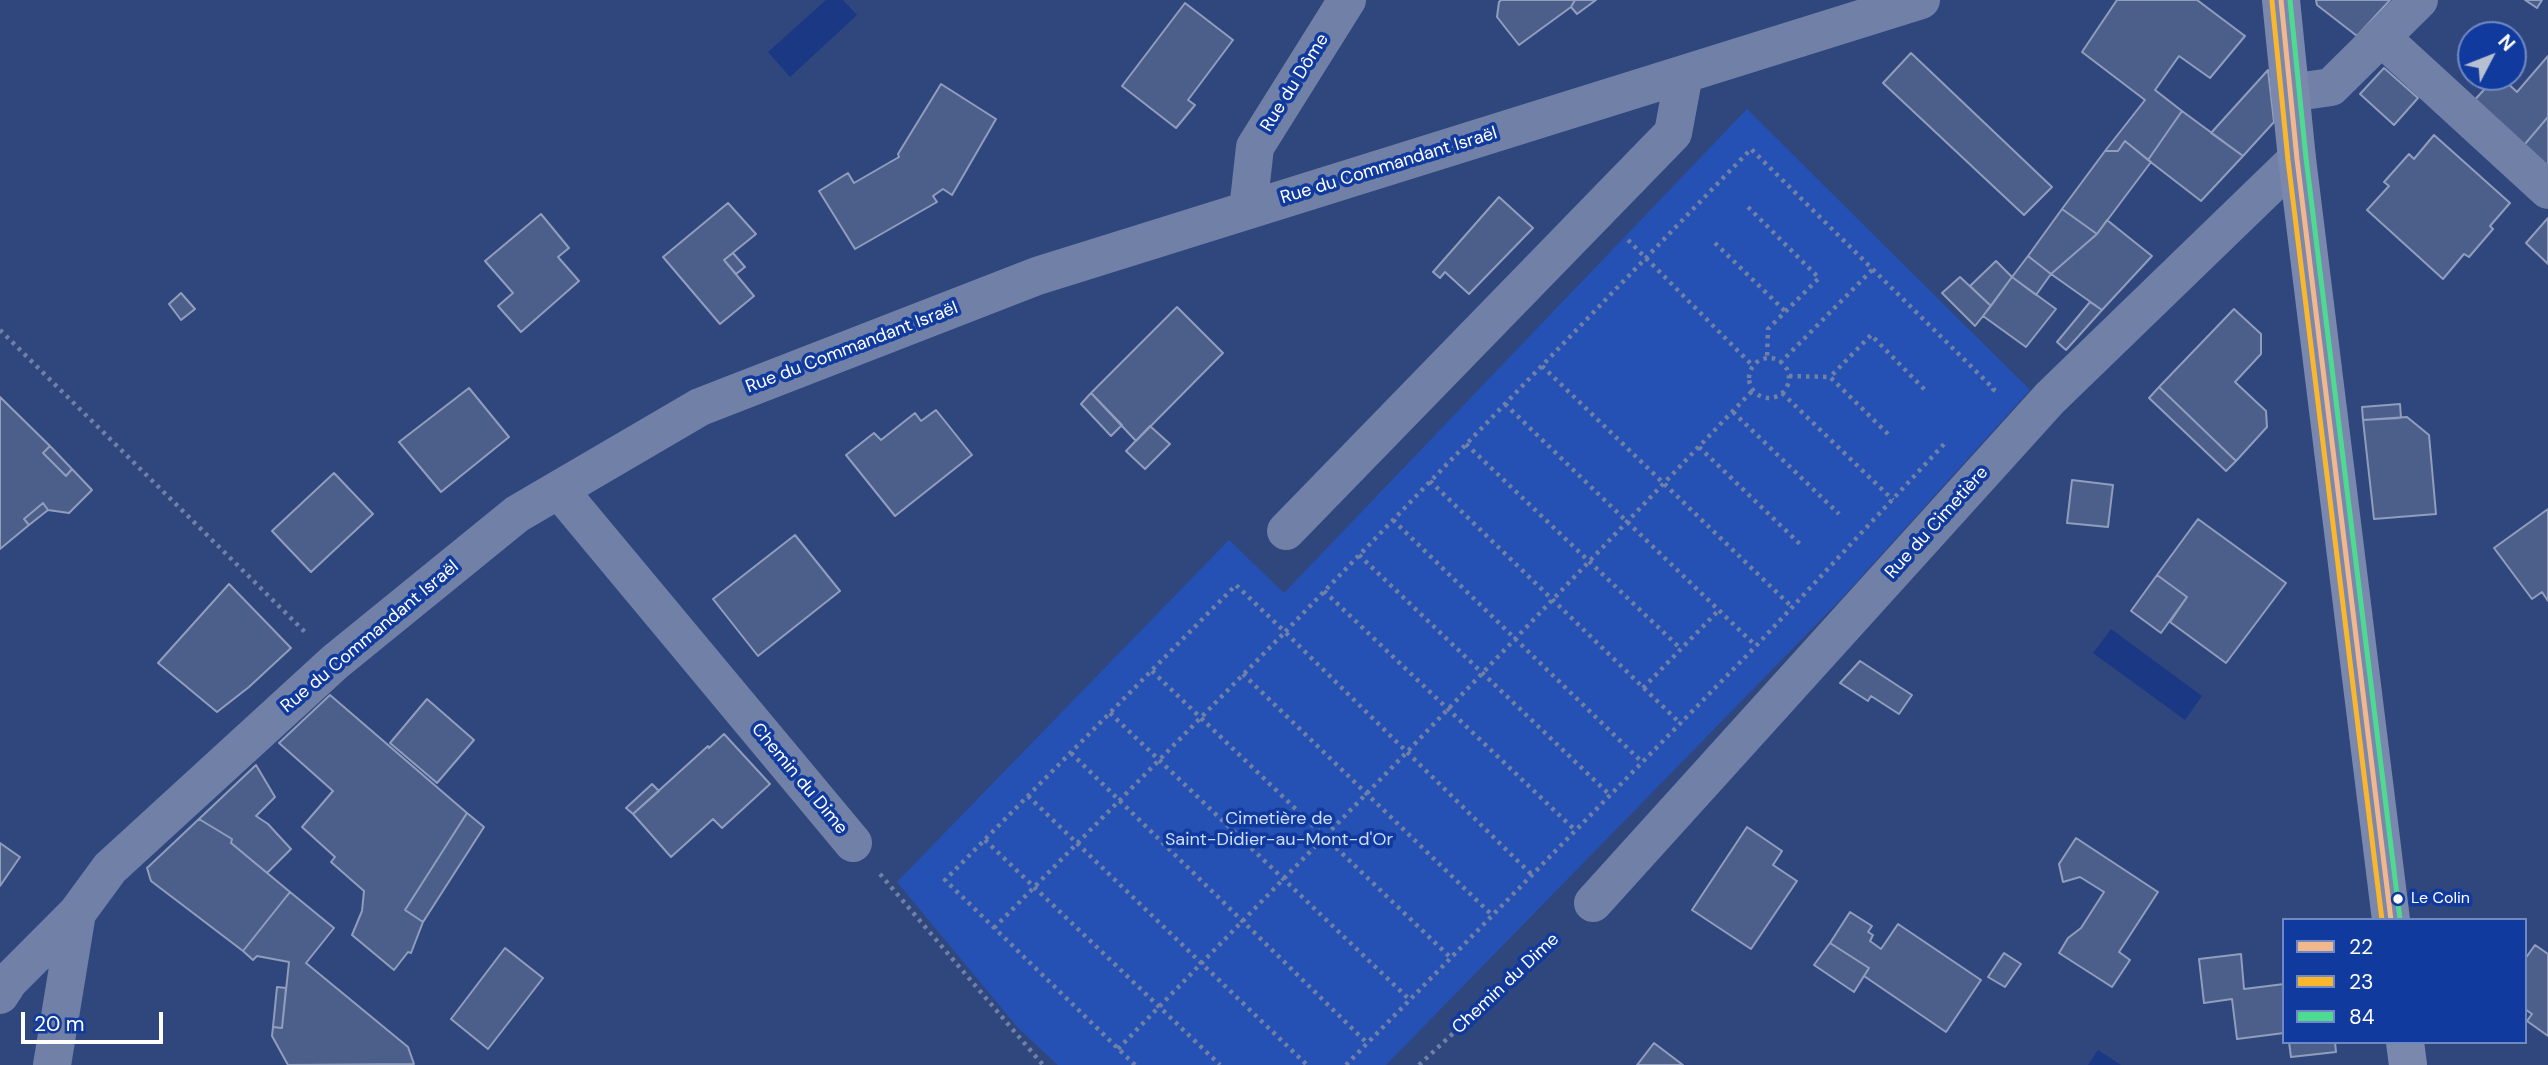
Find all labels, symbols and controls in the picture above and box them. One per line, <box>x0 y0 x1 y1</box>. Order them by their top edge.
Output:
north arrow <box>2457 21 2527 91</box>
text: N <box>2493 29 2520 56</box>
street label: Rue du Dôme <box>1256 30 1334 136</box>
street label: Rue du Commandant Israël <box>1278 123 1500 209</box>
street label: Rue du Commandant Israël <box>743 298 961 398</box>
street label: Rue du Cimetière <box>1881 462 1993 584</box>
street label: Rue du Commandant Israël <box>277 556 463 718</box>
street label: Chemin du Dime <box>746 719 852 839</box>
park label: Cimetière de Saint-Didier-au-Mont-d'Or <box>1165 808 1393 850</box>
place label: Le Colin <box>2411 889 2470 909</box>
marker: Le Colin <box>2391 892 2405 906</box>
legend <box>2282 918 2527 1044</box>
street label: Chemin du Dime <box>1448 929 1564 1039</box>
text: 22 <box>2349 933 2373 961</box>
text: 23 <box>2349 968 2374 996</box>
scale bar <box>24 998 166 1042</box>
text: 84 <box>2349 1003 2375 1031</box>
text: 20 m <box>34 1010 85 1038</box>

